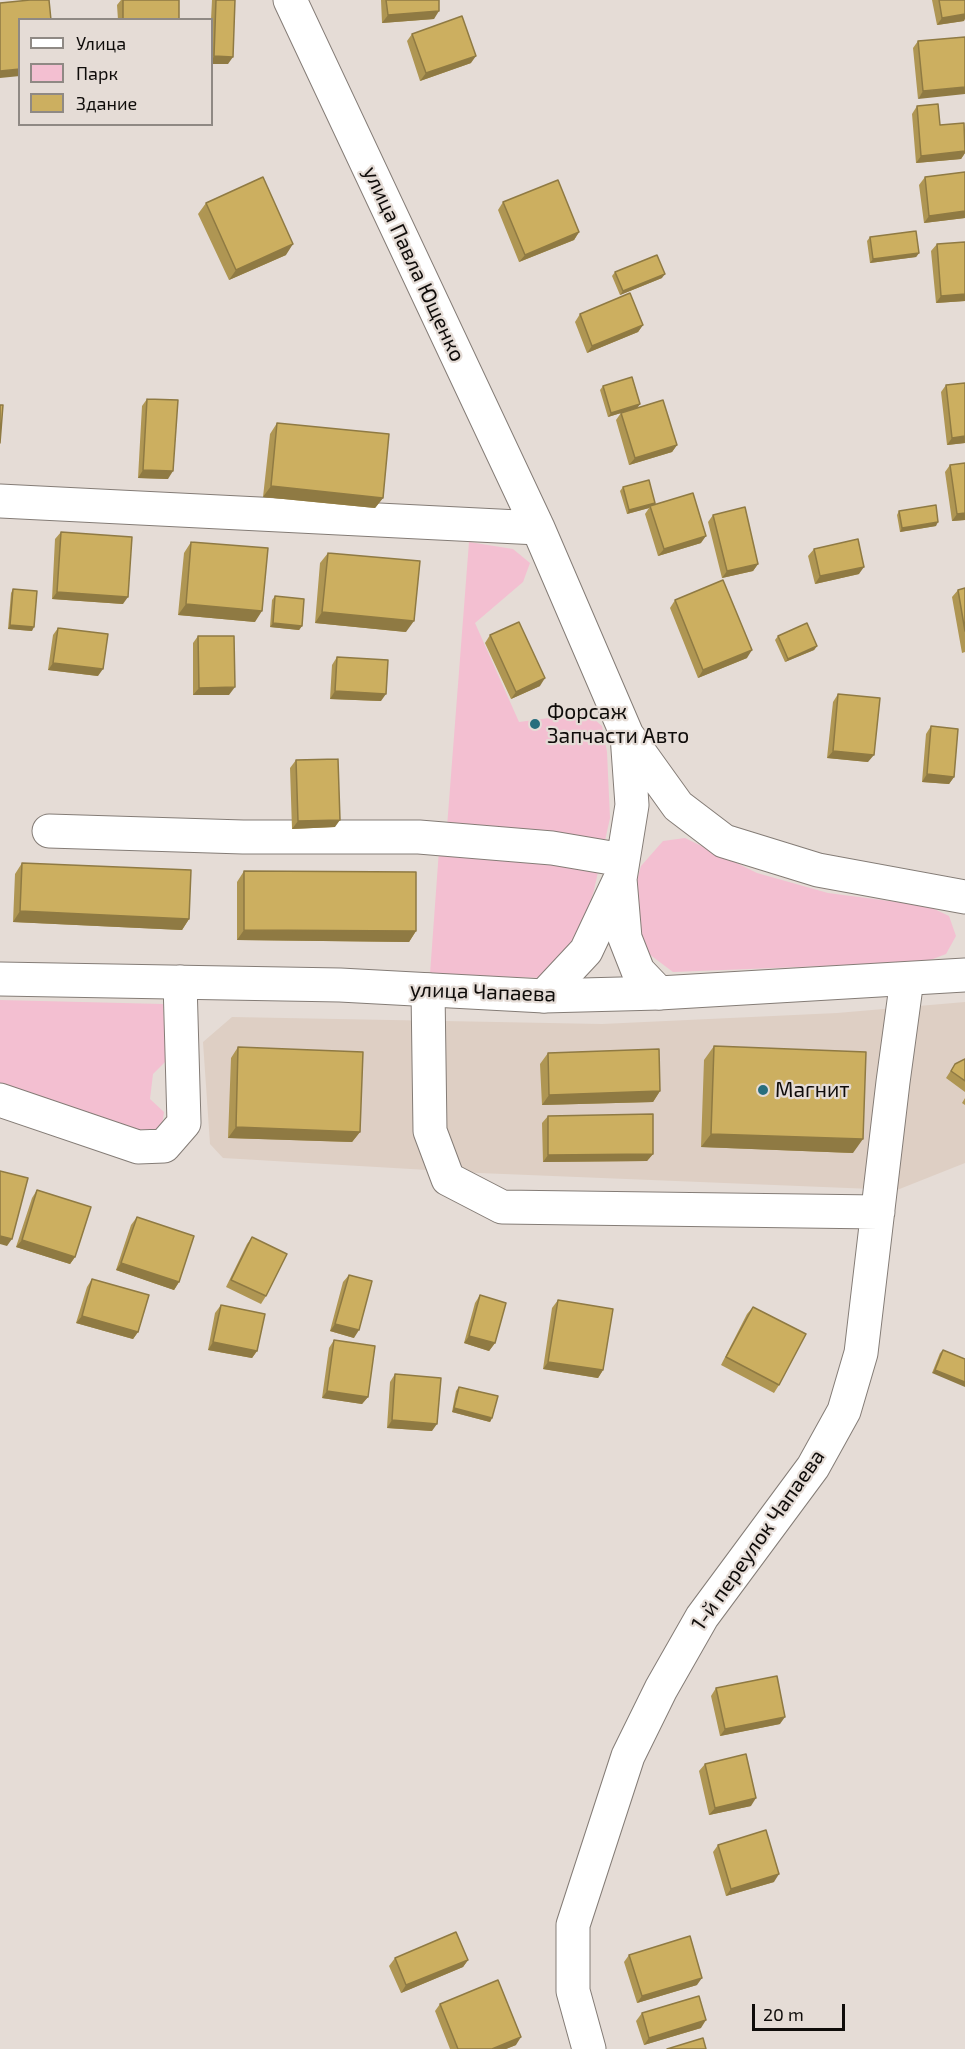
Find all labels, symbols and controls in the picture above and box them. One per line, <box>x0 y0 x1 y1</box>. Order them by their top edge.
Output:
legend <box>18 18 213 126</box>
text: Улица <box>76 32 126 54</box>
text: Парк <box>76 62 118 84</box>
text: Здание <box>76 92 137 114</box>
street label: улица Павла Ющенко <box>358 162 470 366</box>
place label: Форсаж Запчасти Авто <box>547 699 689 749</box>
marker: Форсаж Запчасти Авто <box>528 717 542 731</box>
street label: улица Чапаева <box>409 977 557 1007</box>
place label: Магнит <box>775 1077 850 1103</box>
marker: Магнит <box>756 1083 770 1097</box>
street label: 1-й переулок Чапаева <box>686 1445 830 1635</box>
scale bar <box>755 1992 848 2030</box>
text: 20 m <box>763 2003 804 2025</box>

